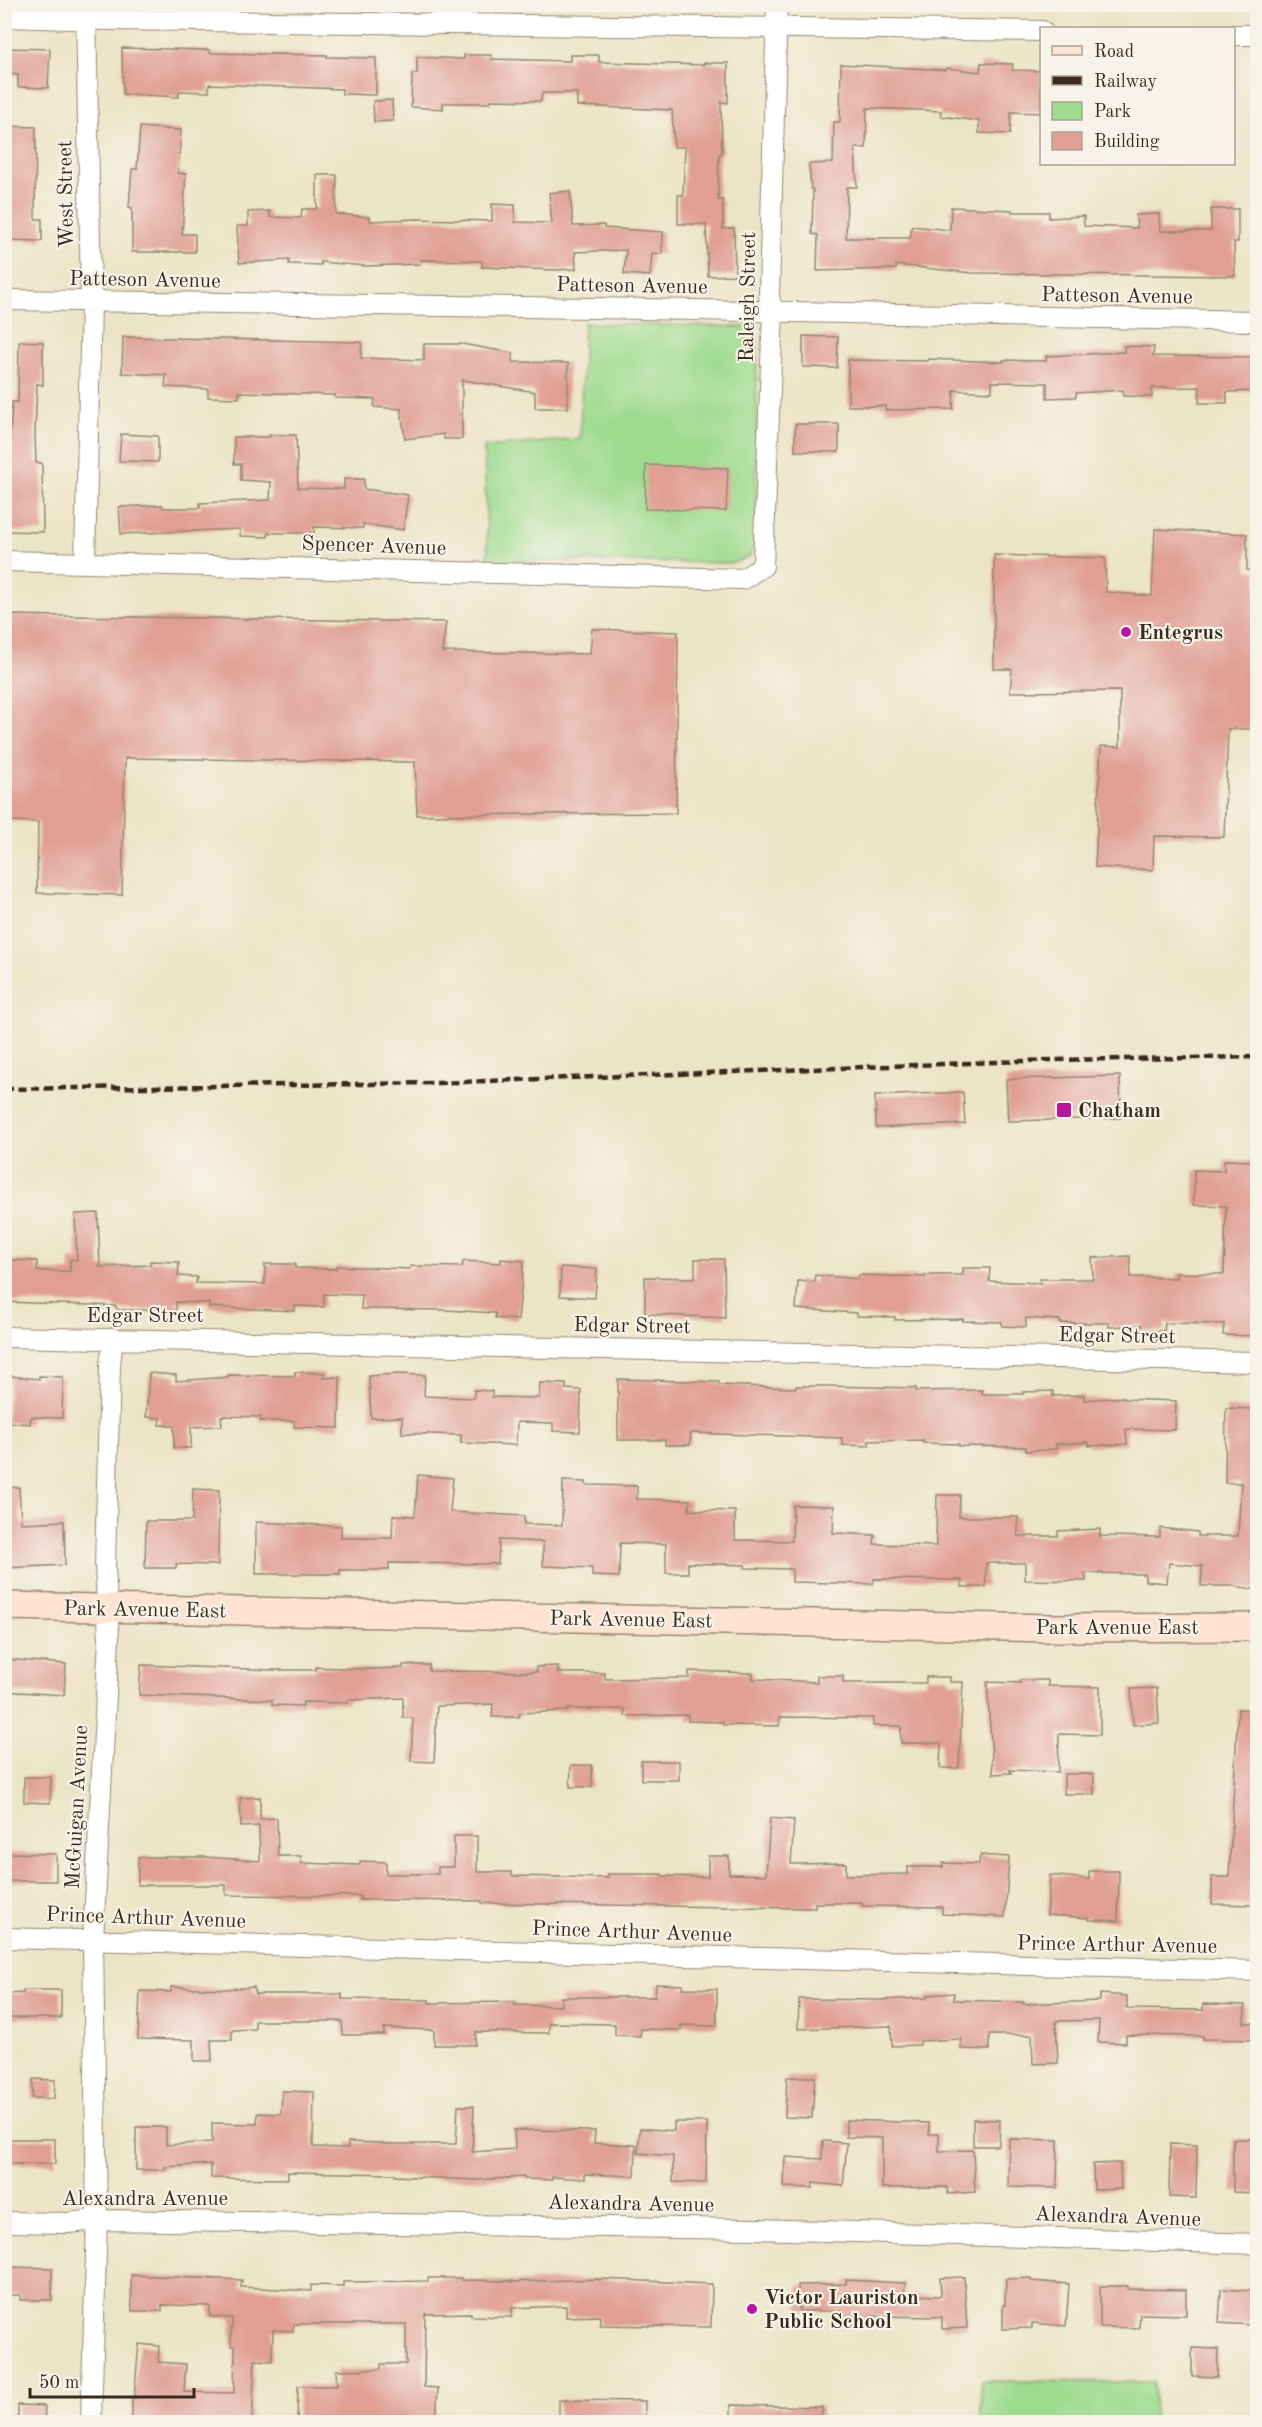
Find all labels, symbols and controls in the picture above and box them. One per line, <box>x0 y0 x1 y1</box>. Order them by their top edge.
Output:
legend <box>1040 27 1235 165</box>
text: Road <box>1094 43 1134 61</box>
text: Railway <box>1094 73 1157 91</box>
text: Park <box>1094 103 1131 121</box>
text: Building <box>1094 133 1160 151</box>
street label: West Street <box>55 140 78 248</box>
street label: Raleigh Street <box>737 231 760 363</box>
street label: Patteson Avenue <box>69 269 221 292</box>
street label: Patteson Avenue <box>556 275 708 298</box>
street label: Patteson Avenue <box>1041 285 1193 308</box>
street label: Spencer Avenue <box>301 533 447 560</box>
place label: Entegrus <box>1138 623 1223 644</box>
marker: Entegrus <box>1119 625 1133 639</box>
marker: Chatham <box>1055 1101 1073 1119</box>
place label: Chatham <box>1078 1101 1161 1122</box>
street label: Edgar Street <box>86 1306 204 1327</box>
street label: Edgar Street <box>573 1315 691 1338</box>
street label: Edgar Street <box>1058 1325 1176 1348</box>
street label: Park Avenue East <box>63 1599 227 1622</box>
street label: Park Avenue East <box>549 1609 713 1632</box>
street label: Park Avenue East <box>1035 1618 1199 1639</box>
street label: McGuigan Avenue <box>63 1724 92 1890</box>
street label: Prince Arthur Avenue <box>45 1905 246 1932</box>
street label: Prince Arthur Avenue <box>531 1919 732 1946</box>
street label: Prince Arthur Avenue <box>1017 1933 1217 1958</box>
street label: Alexandra Avenue <box>62 2189 228 2210</box>
street label: Alexandra Avenue <box>548 2193 714 2216</box>
street label: Alexandra Avenue <box>1034 2204 1202 2231</box>
place label: Victor Lauriston Public School <box>764 2288 919 2333</box>
marker: Victor Lauriston Public School <box>745 2302 759 2316</box>
scale bar <box>30 2361 194 2399</box>
text: 50 m <box>39 2374 79 2392</box>

